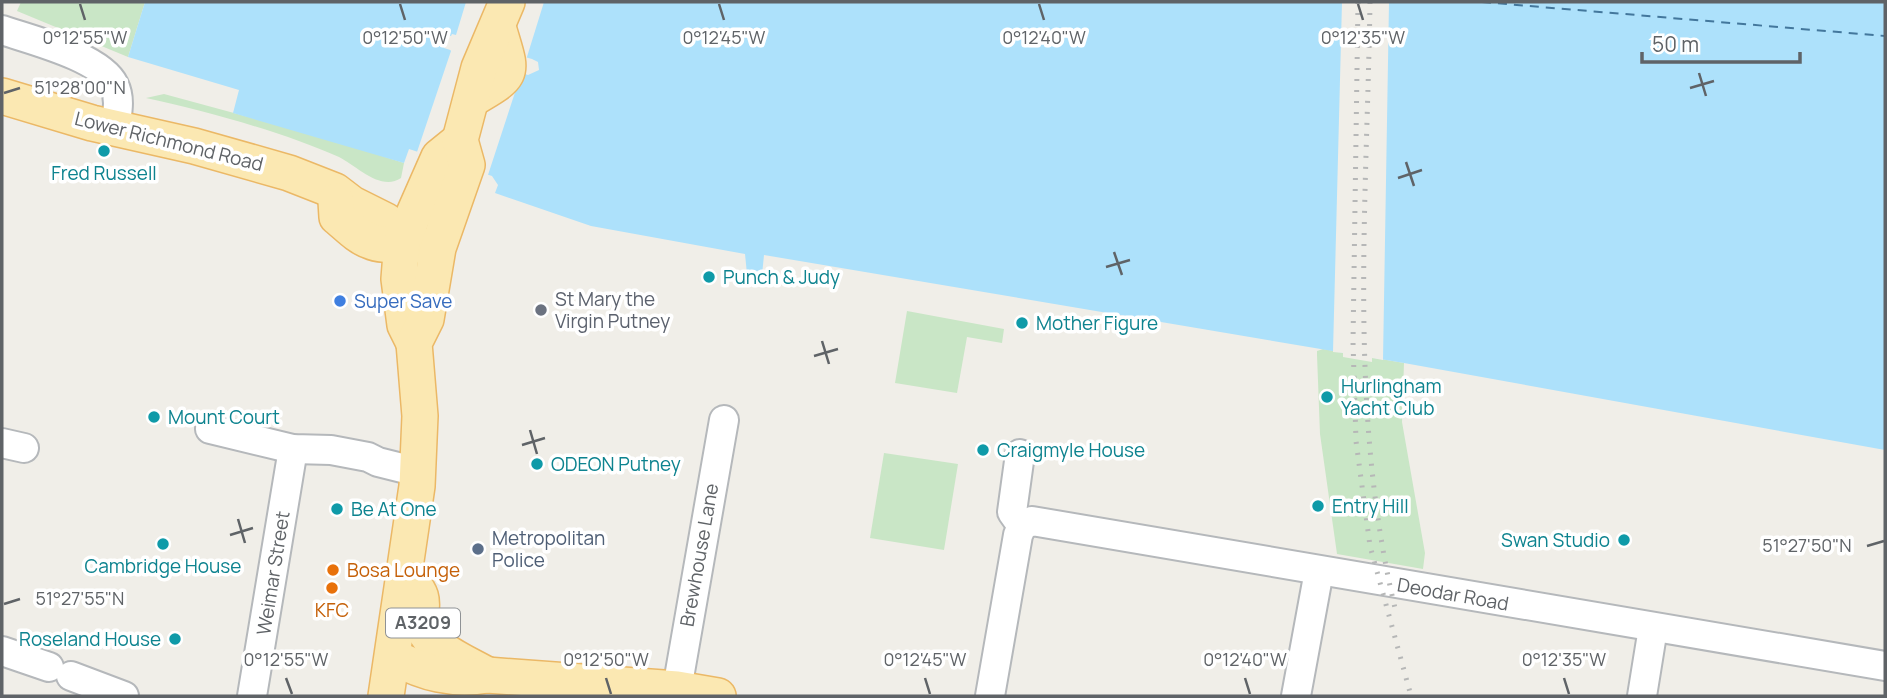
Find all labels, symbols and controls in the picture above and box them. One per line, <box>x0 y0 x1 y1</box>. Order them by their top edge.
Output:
scale bar <box>1642 21 1800 65</box>
text: 0°12'55"W <box>43 25 128 49</box>
text: 0°12'50"W <box>362 25 448 49</box>
text: 0°12'45"W <box>683 25 766 49</box>
text: 0°12'40"W <box>1002 25 1086 49</box>
text: 0°12'35"W <box>1321 25 1405 49</box>
text: 50 m <box>1652 30 1699 58</box>
text: 51°28'00"N <box>34 75 126 99</box>
street label: Lower Richmond Road <box>72 105 266 177</box>
marker: Fred Russell <box>96 143 112 159</box>
place label: Fred Russell <box>51 160 157 186</box>
place label: Punch & Judy <box>723 264 840 290</box>
marker: Punch & Judy <box>701 269 717 285</box>
place label: St Mary the Virgin Putney <box>555 286 670 334</box>
place label: Super Save <box>354 288 452 314</box>
marker: Super Save <box>332 293 348 309</box>
marker: St Mary the Virgin Putney <box>533 302 549 318</box>
place label: Mother Figure <box>1036 310 1158 336</box>
marker: Mother Figure <box>1014 315 1030 331</box>
place label: Hurlingham Yacht Club <box>1341 373 1442 421</box>
marker: Hurlingham Yacht Club <box>1319 389 1335 405</box>
place label: Mount Court <box>168 404 280 430</box>
marker: Mount Court <box>146 409 162 425</box>
place label: Craigmyle House <box>997 437 1145 463</box>
marker: Craigmyle House <box>975 442 991 458</box>
place label: ODEON Putney <box>551 451 681 477</box>
marker: ODEON Putney <box>529 456 545 472</box>
street label: Brewhouse Lane <box>674 481 724 629</box>
place label: Entry Hill <box>1332 493 1409 519</box>
place label: Be At One <box>351 496 437 522</box>
marker: Entry Hill <box>1310 498 1326 514</box>
marker: Be At One <box>329 501 345 517</box>
street label: Weimar Street <box>250 509 296 637</box>
place label: Metropolitan Police <box>492 525 605 573</box>
place label: Swan Studio <box>1501 527 1610 553</box>
marker: Swan Studio <box>1616 532 1632 548</box>
text: 51°27'50"N <box>1762 533 1852 557</box>
marker: Cambridge House <box>155 536 171 552</box>
marker: Metropolitan Police <box>470 541 486 557</box>
place label: Cambridge House <box>85 553 241 579</box>
place label: Bosa Lounge <box>347 557 460 583</box>
marker: Bosa Lounge <box>325 562 341 578</box>
street label: Deodar Road <box>1395 571 1511 617</box>
marker: KFC <box>324 580 340 596</box>
text: 51°27'55"N <box>36 586 124 610</box>
place label: KFC <box>315 597 349 623</box>
road number: A3209 <box>386 608 460 638</box>
place label: Roseland House <box>19 626 161 652</box>
marker: Roseland House <box>167 631 183 647</box>
text: 0°12'55"W <box>244 647 329 671</box>
text: 0°12'50"W <box>563 647 649 671</box>
text: 0°12'45"W <box>884 647 967 671</box>
text: 0°12'40"W <box>1203 647 1287 671</box>
text: 0°12'35"W <box>1522 647 1606 671</box>

